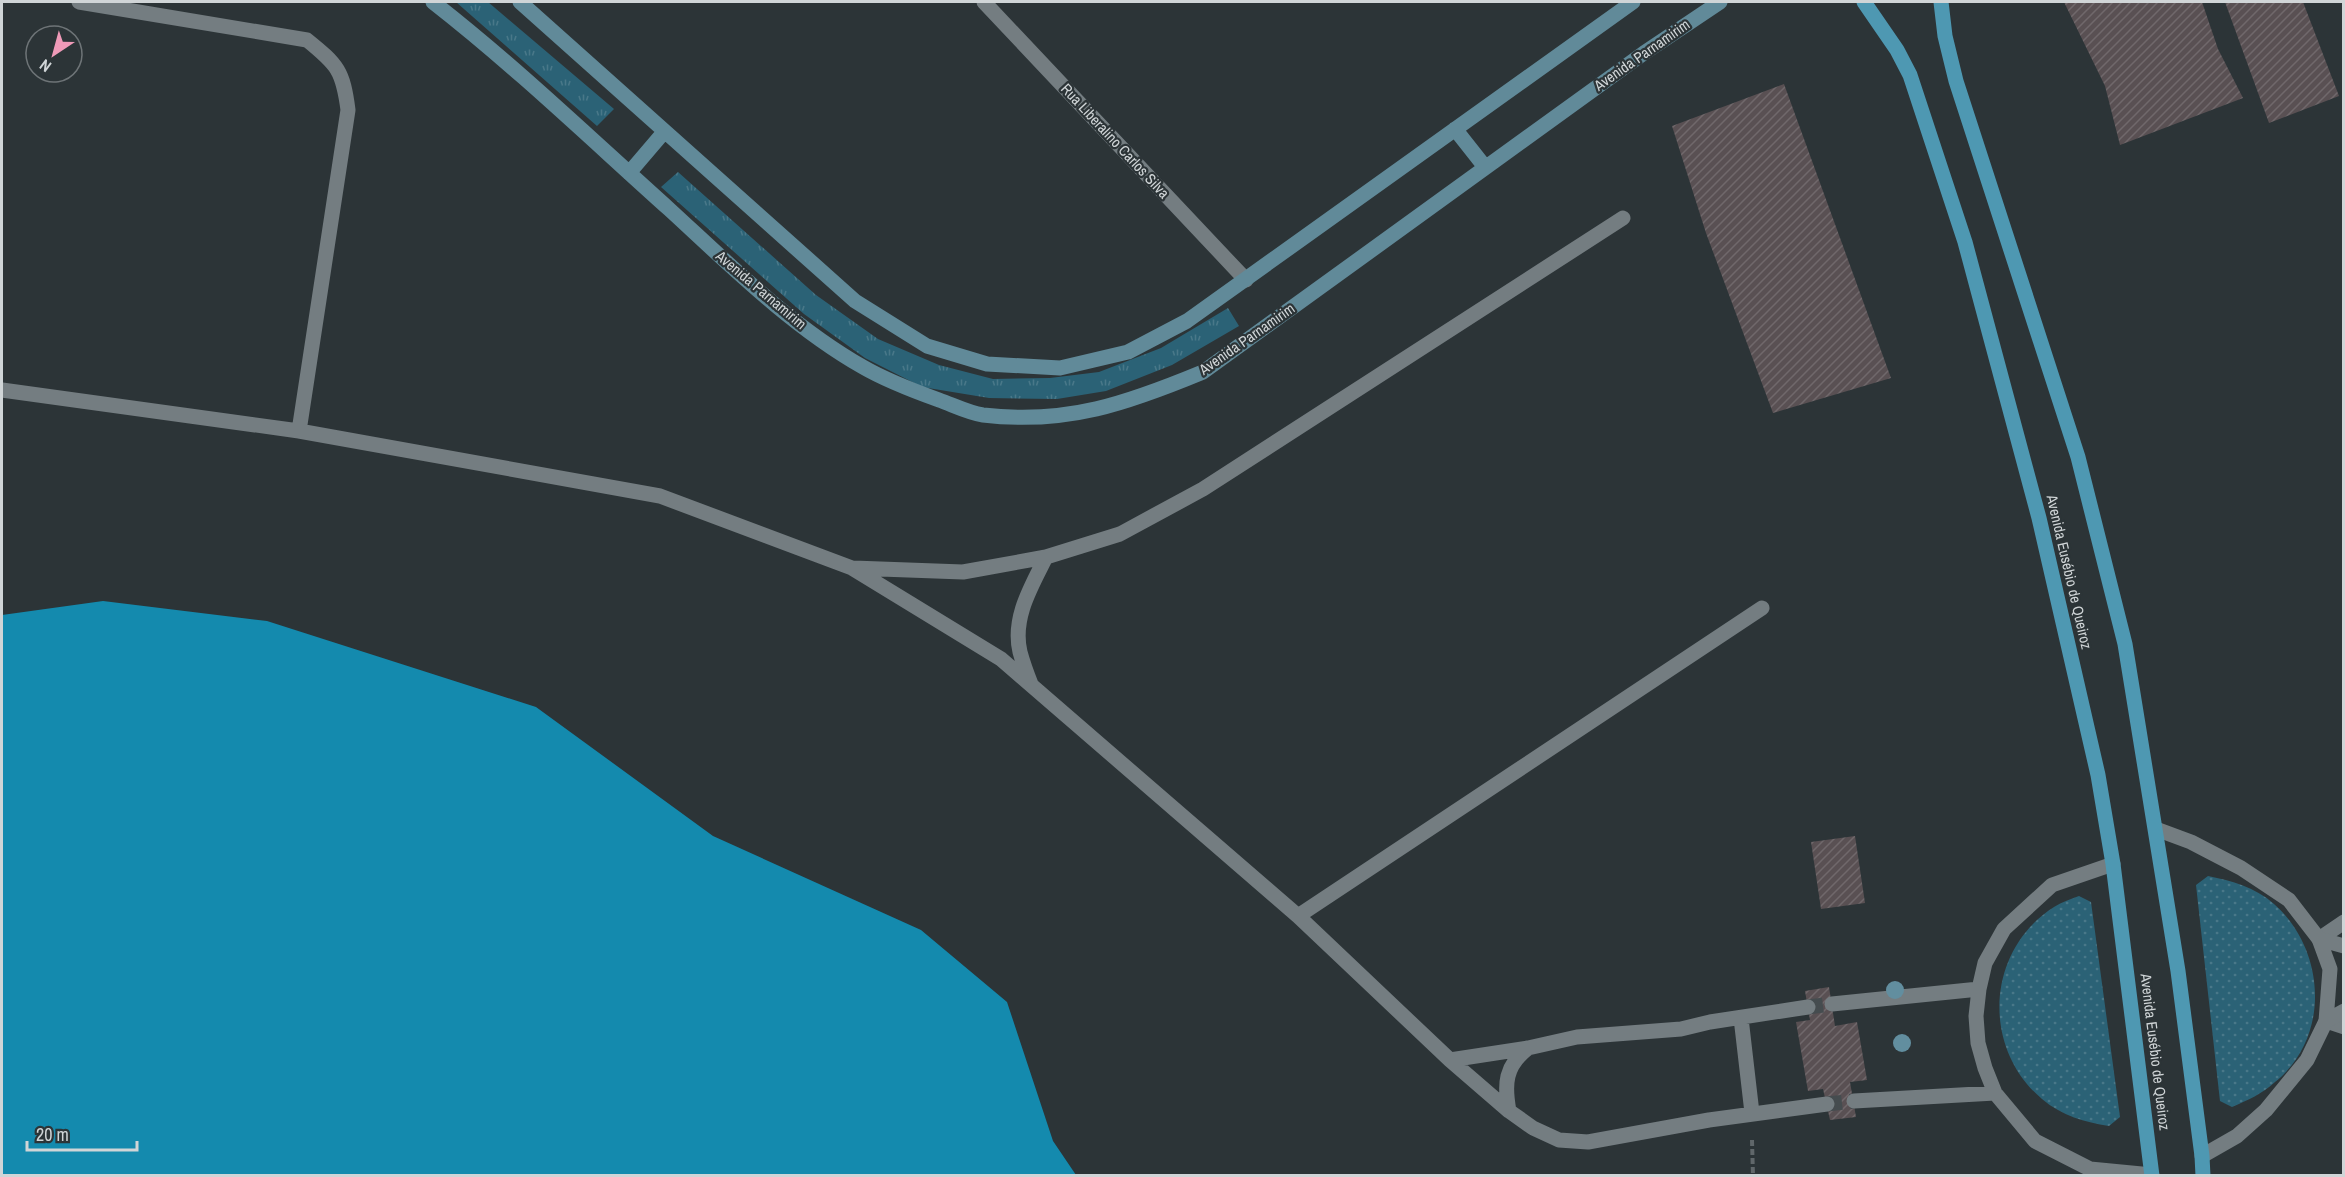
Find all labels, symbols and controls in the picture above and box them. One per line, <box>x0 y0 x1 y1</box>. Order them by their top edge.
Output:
street label: Avenida Parnamirim <box>1589 14 1694 96</box>
north arrow <box>24 24 84 84</box>
text: N <box>35 54 55 78</box>
street label: Rua Liberalino Carlos Silva <box>1056 78 1174 203</box>
street label: Avenida Parnamirim <box>711 245 811 334</box>
street label: Avenida Parnamirim <box>1194 298 1299 380</box>
street label: Avenida Eusébio de Queiroz <box>2041 492 2097 651</box>
street label: Avenida Eusébio de Queiroz <box>2135 971 2176 1132</box>
scale bar <box>27 1114 136 1152</box>
text: 20 m <box>36 1122 69 1147</box>

